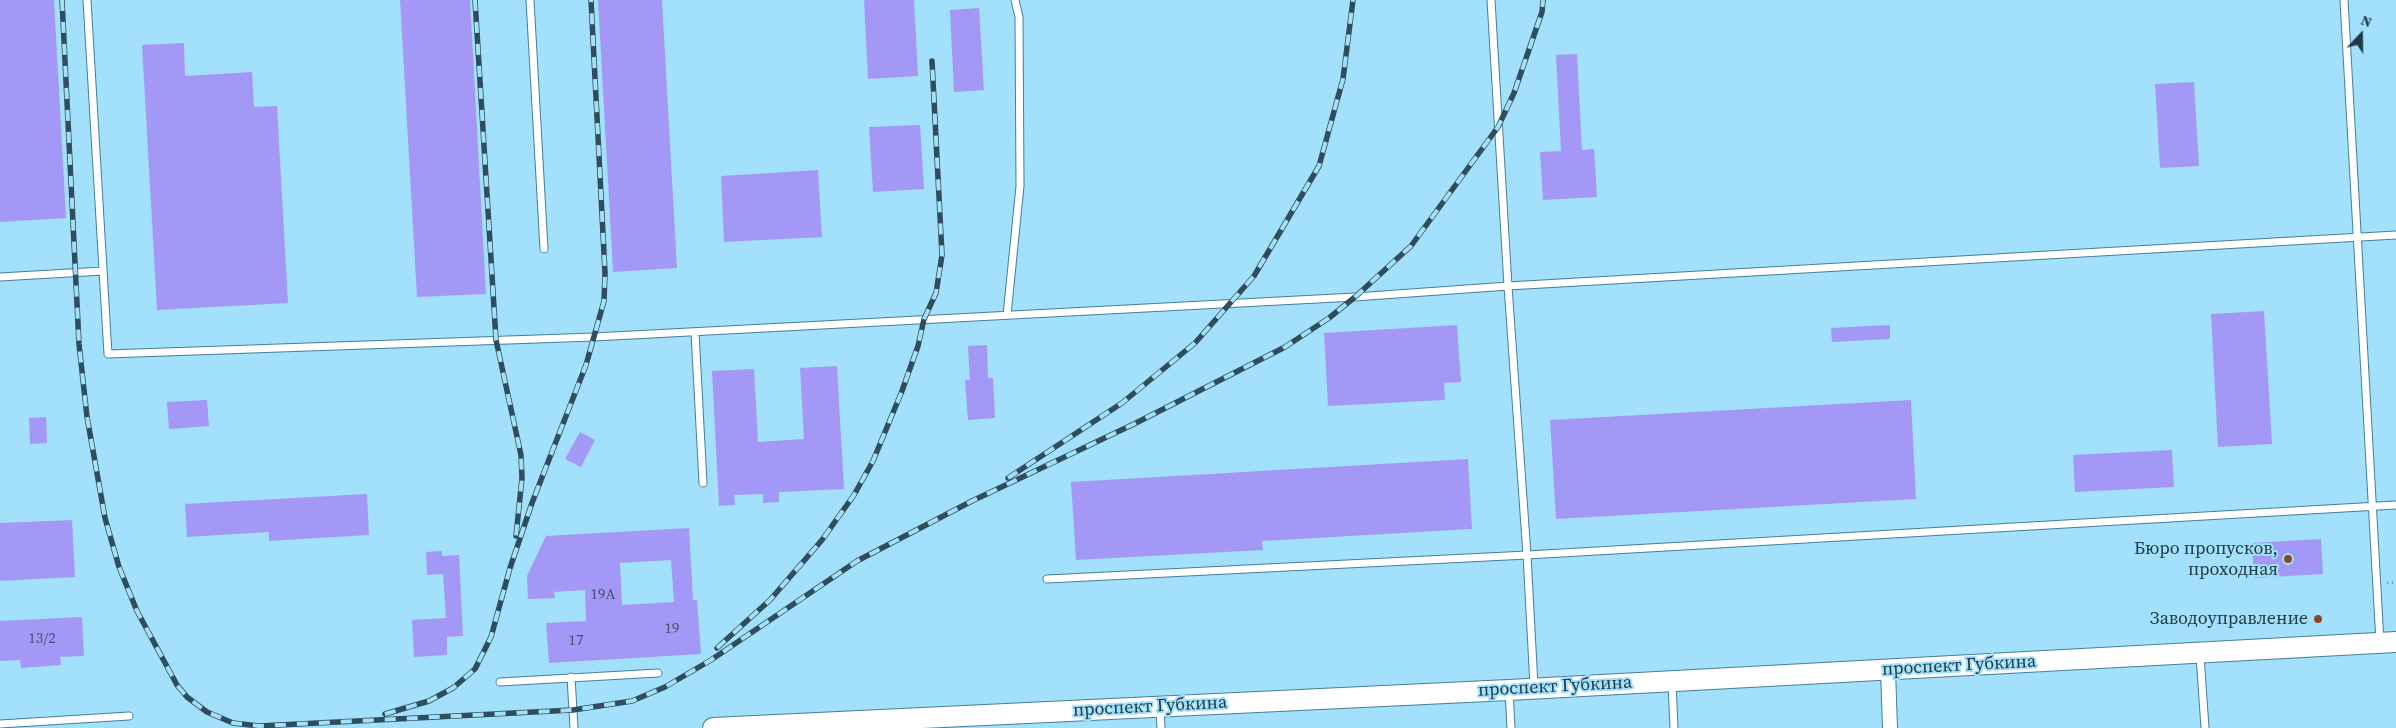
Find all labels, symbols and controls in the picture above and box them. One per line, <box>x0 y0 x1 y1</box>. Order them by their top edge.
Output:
north arrow <box>2336 10 2386 60</box>
text: N <box>2358 10 2375 32</box>
place label: Бюро пропусков, проходная <box>2134 538 2278 580</box>
marker: Бюро пропусков, проходная <box>2282 553 2294 565</box>
house number: 19А <box>591 586 615 604</box>
place label: Заводоуправление <box>2150 608 2308 630</box>
marker: Заводоуправление <box>2312 613 2324 625</box>
house number: 19 <box>665 620 679 638</box>
house number: 13/2 <box>28 630 56 648</box>
house number: 17 <box>569 632 583 650</box>
street label: проспект Губкина <box>1881 651 2037 681</box>
street label: проспект Губкина <box>1477 672 1633 702</box>
street label: проспект Губкина <box>1072 692 1228 722</box>

